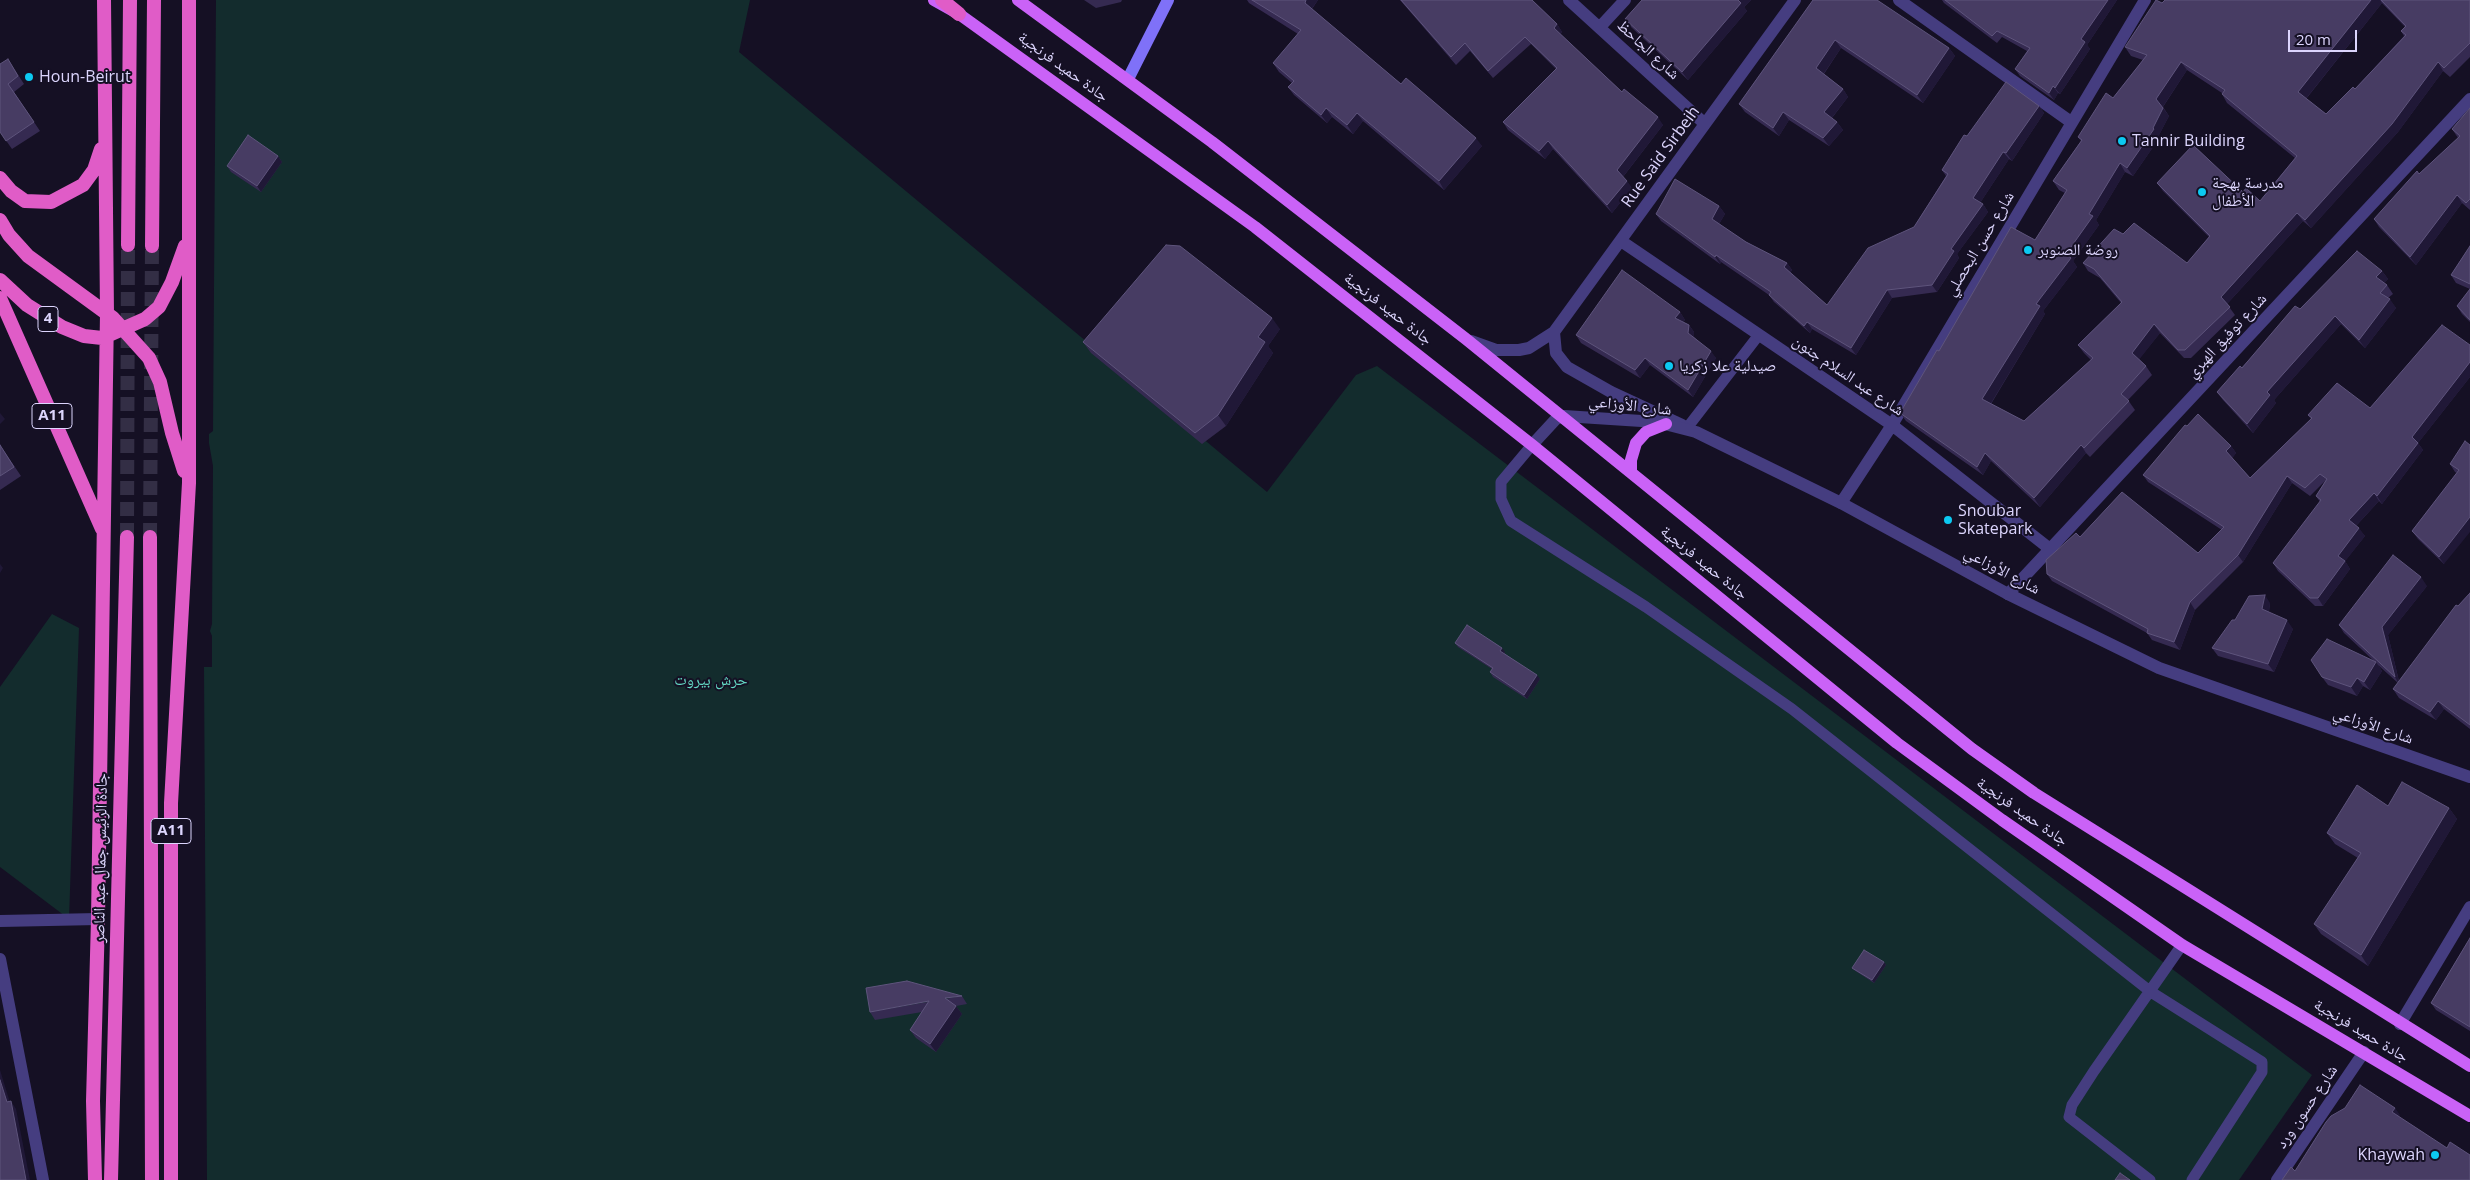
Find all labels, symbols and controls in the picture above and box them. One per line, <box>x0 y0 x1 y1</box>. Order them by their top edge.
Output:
street label: شارع الجاحظ <box>1613 16 1683 84</box>
scale bar <box>2290 20 2359 52</box>
street label: جادة حميد فرنجية <box>1014 28 1112 106</box>
text: 20 m <box>2296 29 2331 49</box>
place label: Houn-Beirut <box>39 67 131 87</box>
marker: Houn-Beirut <box>23 71 35 83</box>
street label: Rue Said Sirbeih <box>1618 103 1704 211</box>
place label: Tannir Building <box>2132 131 2245 151</box>
marker: Tannir Building <box>2116 135 2128 147</box>
place label: مدرسة بهجة الأطفال <box>2212 173 2283 211</box>
marker: مدرسة بهجة الأطفال <box>2196 186 2208 198</box>
street label: شارع حسن البحصلي <box>1941 188 2019 300</box>
place label: روضة الصنوبر <box>2038 240 2118 260</box>
marker: روضة الصنوبر <box>2022 244 2034 256</box>
street label: جادة حميد فرنجية <box>1340 268 1436 350</box>
street label: شارع توفيق الهبري <box>2183 290 2271 382</box>
road number: 4 <box>38 306 58 332</box>
street label: شارع عبد السلام جنون <box>1789 332 1907 420</box>
place label: صيدلية علا زكريا <box>1679 356 1776 376</box>
marker: صيدلية علا زكريا <box>1663 360 1675 372</box>
street label: شارع الأوزاعي <box>1588 392 1672 420</box>
road number: A11 <box>32 404 72 428</box>
place label: Snoubar Skatepark <box>1958 501 2032 539</box>
marker: Snoubar Skatepark <box>1942 514 1954 526</box>
street label: جادة حميد فرنجية <box>1656 522 1752 604</box>
street label: شارع الأوزاعي <box>1961 543 2043 599</box>
park label: حرش بيروت <box>674 670 748 690</box>
street label: شارع الأوزاعي <box>2331 703 2415 749</box>
street label: جادة الرئيس جمال عبد الناصر <box>90 773 112 943</box>
street label: جادة حميد فرنجية <box>1973 773 2071 851</box>
road number: A11 <box>151 818 191 844</box>
street label: جادة حميد فرنجية <box>2310 995 2412 1067</box>
street label: شارع حسون ورد <box>2272 1062 2342 1152</box>
place label: Khaywah <box>2357 1145 2425 1165</box>
marker: Khaywah <box>2429 1149 2441 1161</box>

